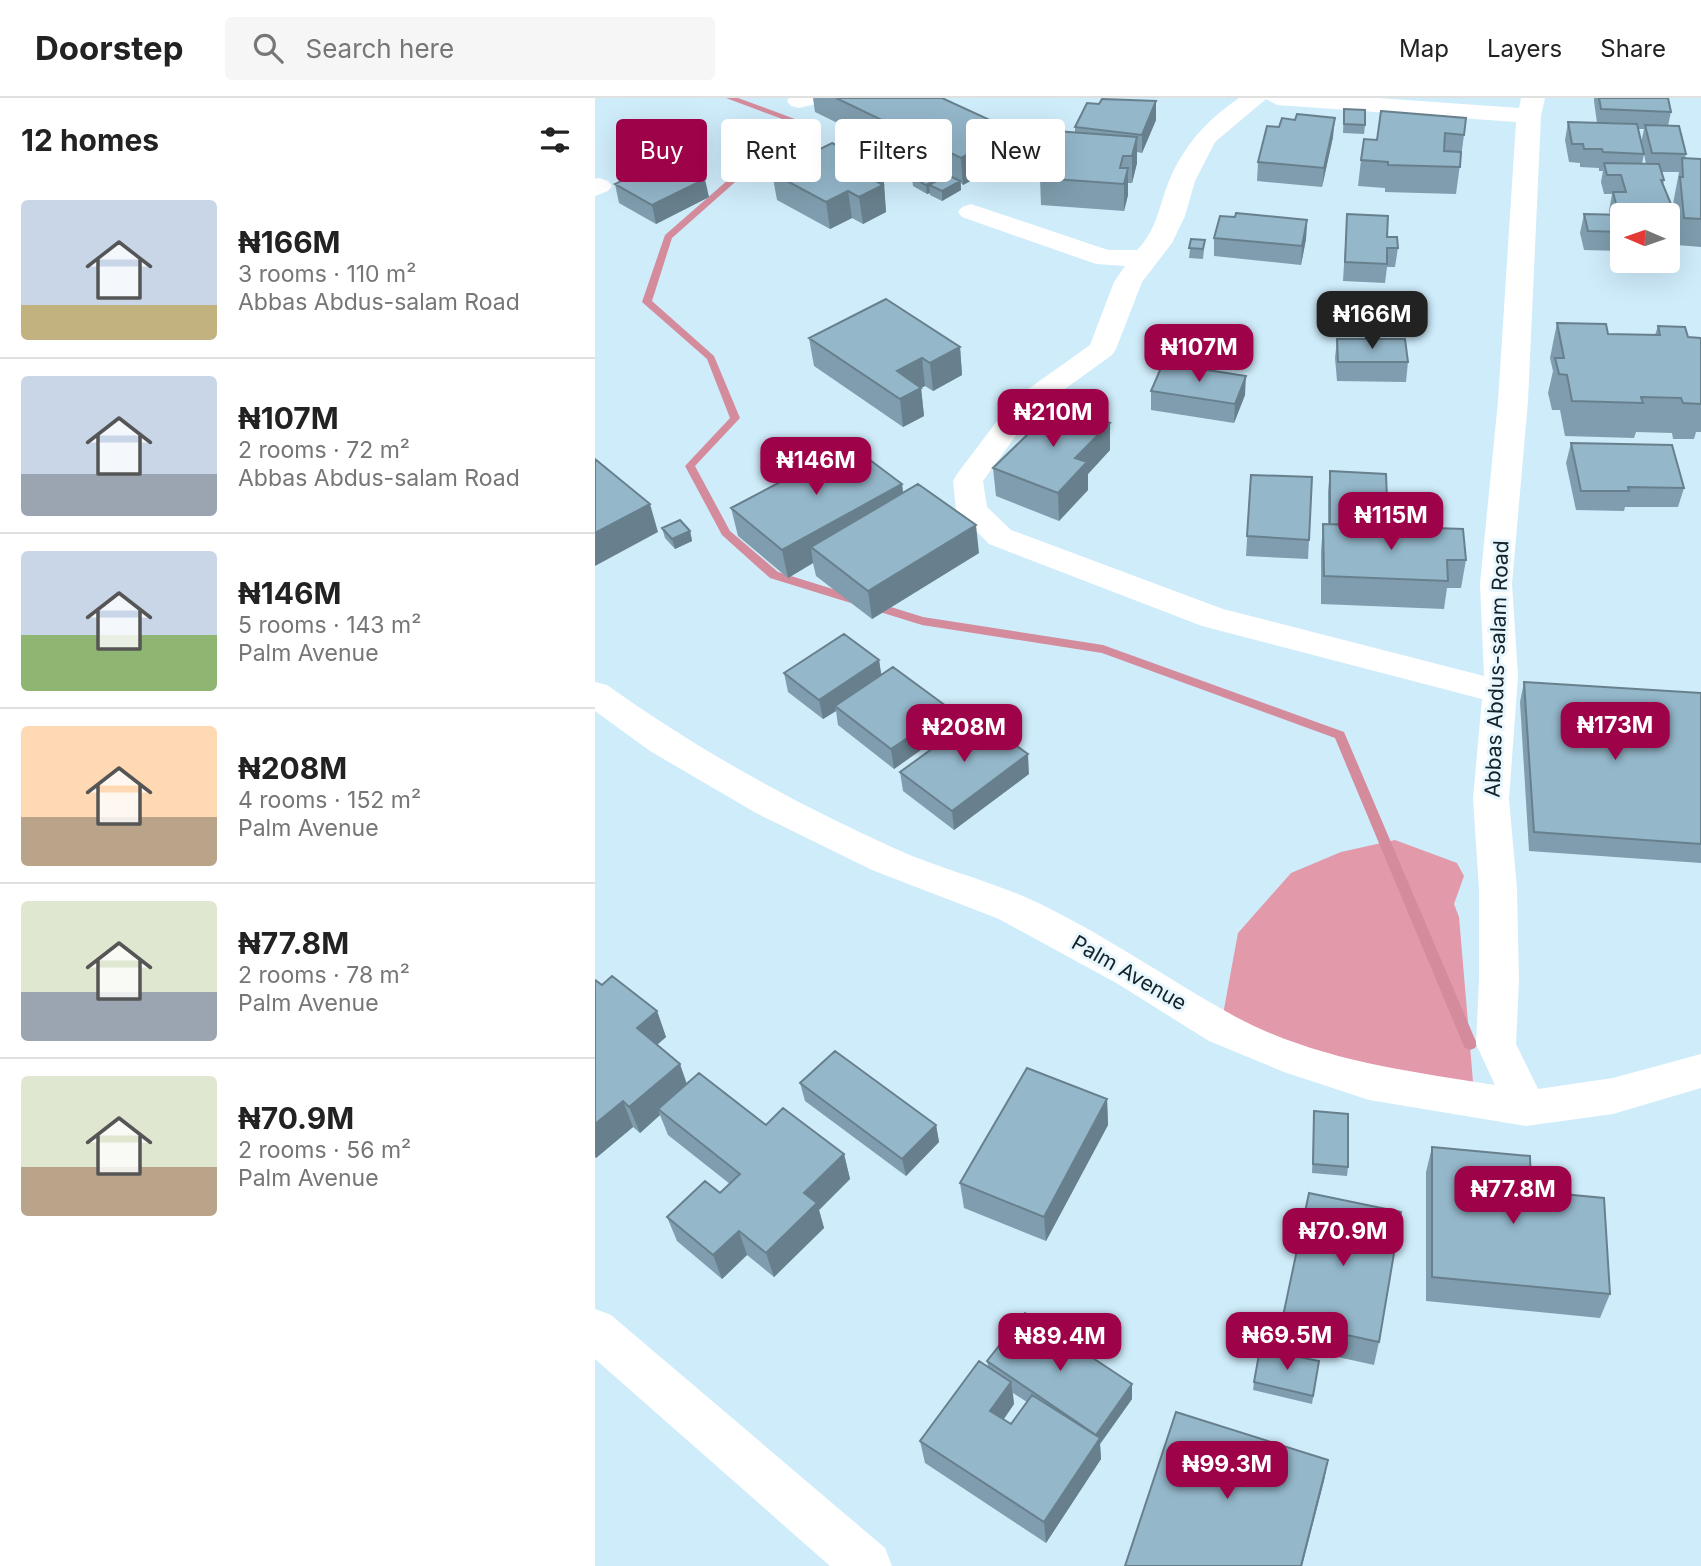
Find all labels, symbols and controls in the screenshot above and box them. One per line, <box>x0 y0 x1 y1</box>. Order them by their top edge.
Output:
search box <box>225 17 715 80</box>
text: Doorstep <box>35 28 183 68</box>
icon: search <box>249 29 287 67</box>
text: Search here <box>305 33 454 64</box>
text: Map <box>1399 34 1449 63</box>
text: Layers <box>1487 34 1562 63</box>
text: Share <box>1600 34 1666 63</box>
chip: Buy <box>616 119 707 182</box>
chip: Rent <box>721 119 821 182</box>
chip: Filters <box>835 119 952 182</box>
chip: New <box>966 119 1065 182</box>
icon: filters <box>536 121 574 159</box>
text: 12 homes <box>21 122 159 158</box>
north arrow <box>1610 203 1680 273</box>
map controls <box>1610 203 1680 273</box>
text: ₦166M <box>238 224 341 260</box>
icon: home <box>77 228 161 312</box>
text: 3 rooms · 110 m² <box>238 260 416 288</box>
text: Abbas Abdus-salam Road <box>238 288 520 316</box>
pin: ₦166M <box>1323 292 1421 351</box>
text: ₦166M <box>1333 300 1411 328</box>
pin: ₦107M <box>1150 324 1248 384</box>
text: ₦107M <box>1160 333 1238 361</box>
pin: ₦210M <box>1004 390 1102 449</box>
text: ₦210M <box>1014 398 1092 426</box>
text: ₦107M <box>238 400 339 436</box>
icon: home <box>77 404 161 488</box>
text: 2 rooms · 72 m² <box>238 436 410 464</box>
pin: ₦146M <box>767 438 865 497</box>
text: ₦146M <box>776 446 856 474</box>
text: Abbas Abdus-salam Road <box>238 464 520 492</box>
pin: ₦115M <box>1342 492 1440 552</box>
text: ₦115M <box>1354 501 1428 529</box>
street label: Abbas Abdus-salam Road <box>1480 540 1513 798</box>
text: ₦146M <box>238 575 341 611</box>
icon: home <box>77 579 161 663</box>
text: 5 rooms · 143 m² <box>238 611 421 639</box>
text: Palm Avenue <box>238 639 379 667</box>
pin: ₦173M <box>1566 702 1664 762</box>
pin: ₦208M <box>915 704 1013 764</box>
text: ₦173M <box>1577 711 1653 739</box>
text: ₦208M <box>922 713 1006 741</box>
text: ₦208M <box>238 750 347 786</box>
icon: home <box>77 754 161 838</box>
text: 4 rooms · 152 m² <box>238 786 421 814</box>
text: Palm Avenue <box>238 814 379 842</box>
text: ₦77.8M <box>238 925 349 961</box>
icon: home <box>77 929 161 1013</box>
street label: Palm Avenue <box>1067 930 1191 1015</box>
text: 2 rooms · 78 m² <box>238 961 410 989</box>
text: Palm Avenue <box>238 989 379 1017</box>
text: ₦70.9M <box>238 1100 354 1136</box>
icon: home <box>77 1104 161 1188</box>
text: 2 rooms · 56 m² <box>238 1136 411 1164</box>
text: Palm Avenue <box>238 1164 379 1192</box>
pin: ₦77.8M <box>1456 1166 1570 1226</box>
text: ₦77.8M <box>1470 1175 1556 1203</box>
pin: ₦70.9M <box>1286 1208 1400 1268</box>
text: ₦70.9M <box>1298 1217 1388 1245</box>
pin: ₦69.5M <box>1230 1312 1344 1372</box>
pin: ₦89.4M <box>1003 1314 1117 1373</box>
text: ₦69.5M <box>1242 1321 1332 1349</box>
text: ₦89.4M <box>1014 1322 1106 1350</box>
pin: ₦99.3M <box>1170 1442 1284 1501</box>
text: ₦99.3M <box>1182 1450 1272 1478</box>

